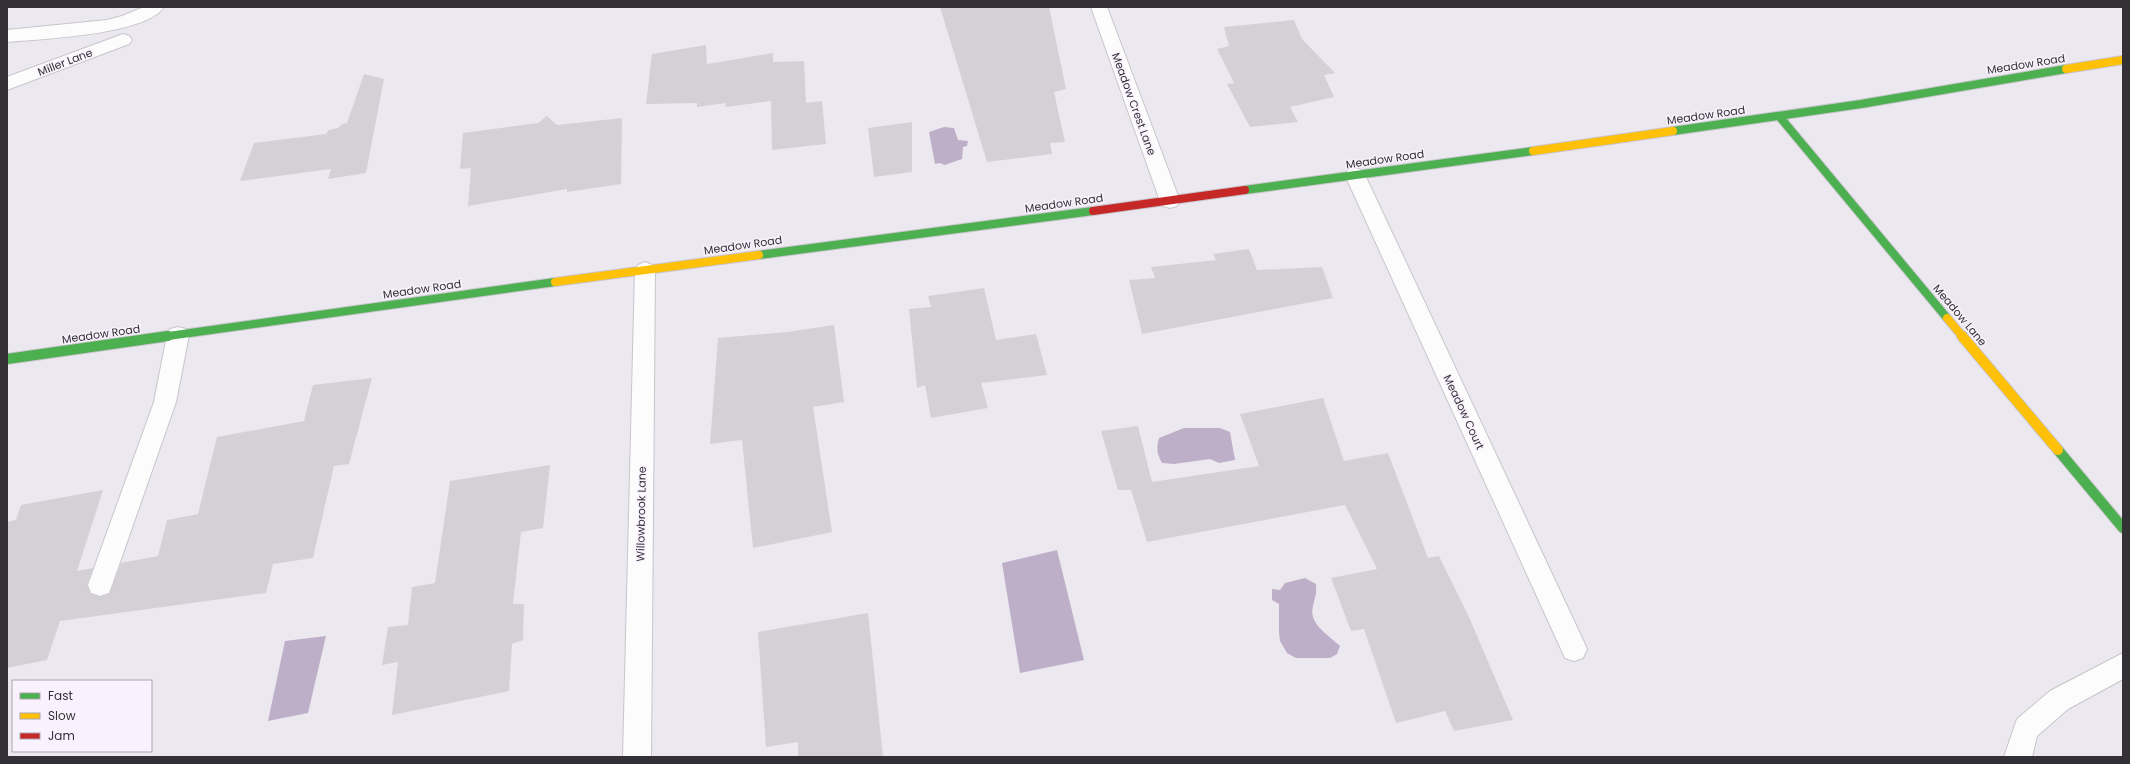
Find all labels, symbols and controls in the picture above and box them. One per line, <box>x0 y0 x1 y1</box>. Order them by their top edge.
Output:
street label: Miller Lane <box>35 44 95 80</box>
street label: Meadow Crest Lane <box>1108 50 1160 158</box>
street label: Meadow Road <box>1986 50 2066 78</box>
street label: Meadow Road <box>1666 102 1746 128</box>
street label: Meadow Road <box>1345 146 1425 172</box>
street label: Meadow Road <box>1024 190 1104 216</box>
street label: Meadow Road <box>703 232 783 258</box>
street label: Meadow Road <box>382 276 462 302</box>
street label: Meadow Lane <box>1929 281 1991 349</box>
street label: Meadow Road <box>61 321 141 347</box>
street label: Meadow Court <box>1440 372 1488 452</box>
street label: Willowbrook Lane <box>632 466 650 562</box>
legend <box>12 680 152 752</box>
text: Fast <box>48 687 73 704</box>
text: Slow <box>48 707 76 724</box>
text: Jam <box>48 727 75 744</box>

